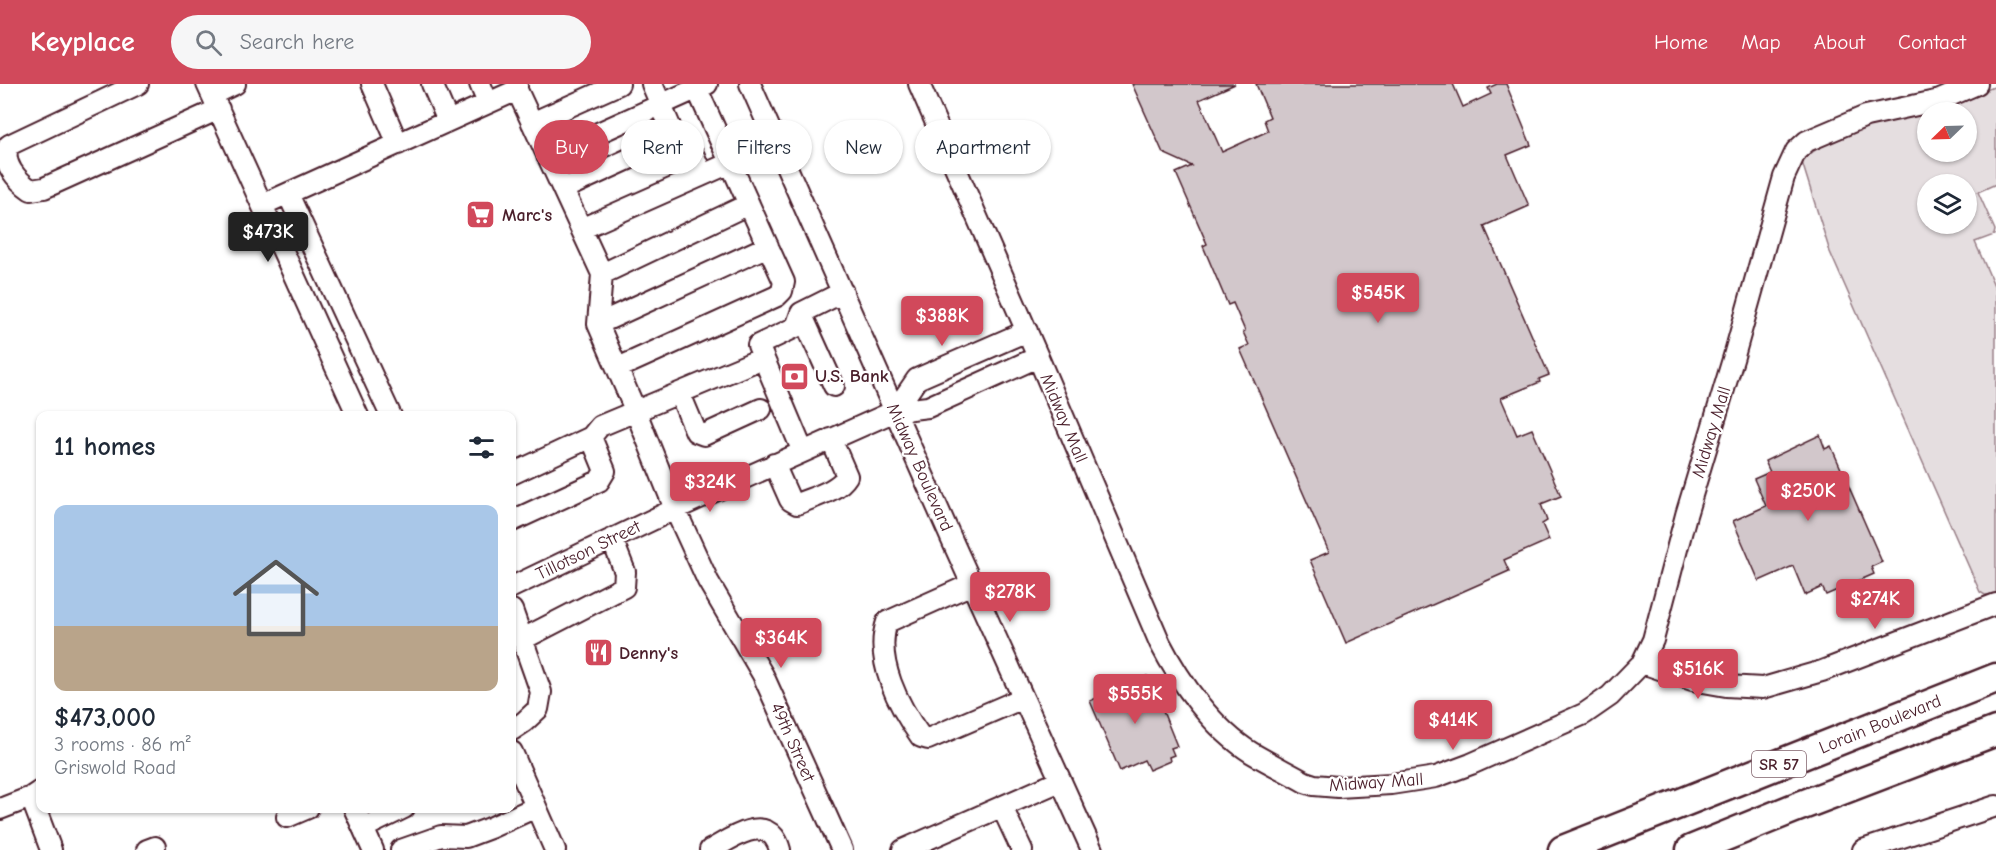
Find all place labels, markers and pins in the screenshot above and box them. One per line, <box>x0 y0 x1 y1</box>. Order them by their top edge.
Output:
supermarket icon: Marc's <box>465 199 497 231</box>
place label: Marc's <box>502 205 553 226</box>
pin: $473K <box>226 212 310 263</box>
pin: $545K <box>1336 273 1420 324</box>
pin: $388K <box>900 296 984 347</box>
bank icon: U.S. Bank <box>778 360 810 392</box>
place label: U.S. Bank <box>815 366 889 387</box>
pin: $324K <box>668 462 752 513</box>
pin: $250K <box>1766 471 1850 522</box>
pin: $278K <box>968 572 1052 623</box>
pin: $274K <box>1833 579 1917 630</box>
pin: $364K <box>739 618 823 669</box>
restaurant icon: Denny's <box>582 637 614 669</box>
place label: Denny's <box>619 643 679 664</box>
pin: $516K <box>1656 649 1740 700</box>
pin: $555K <box>1093 674 1177 725</box>
pin: $414K <box>1411 700 1495 751</box>

